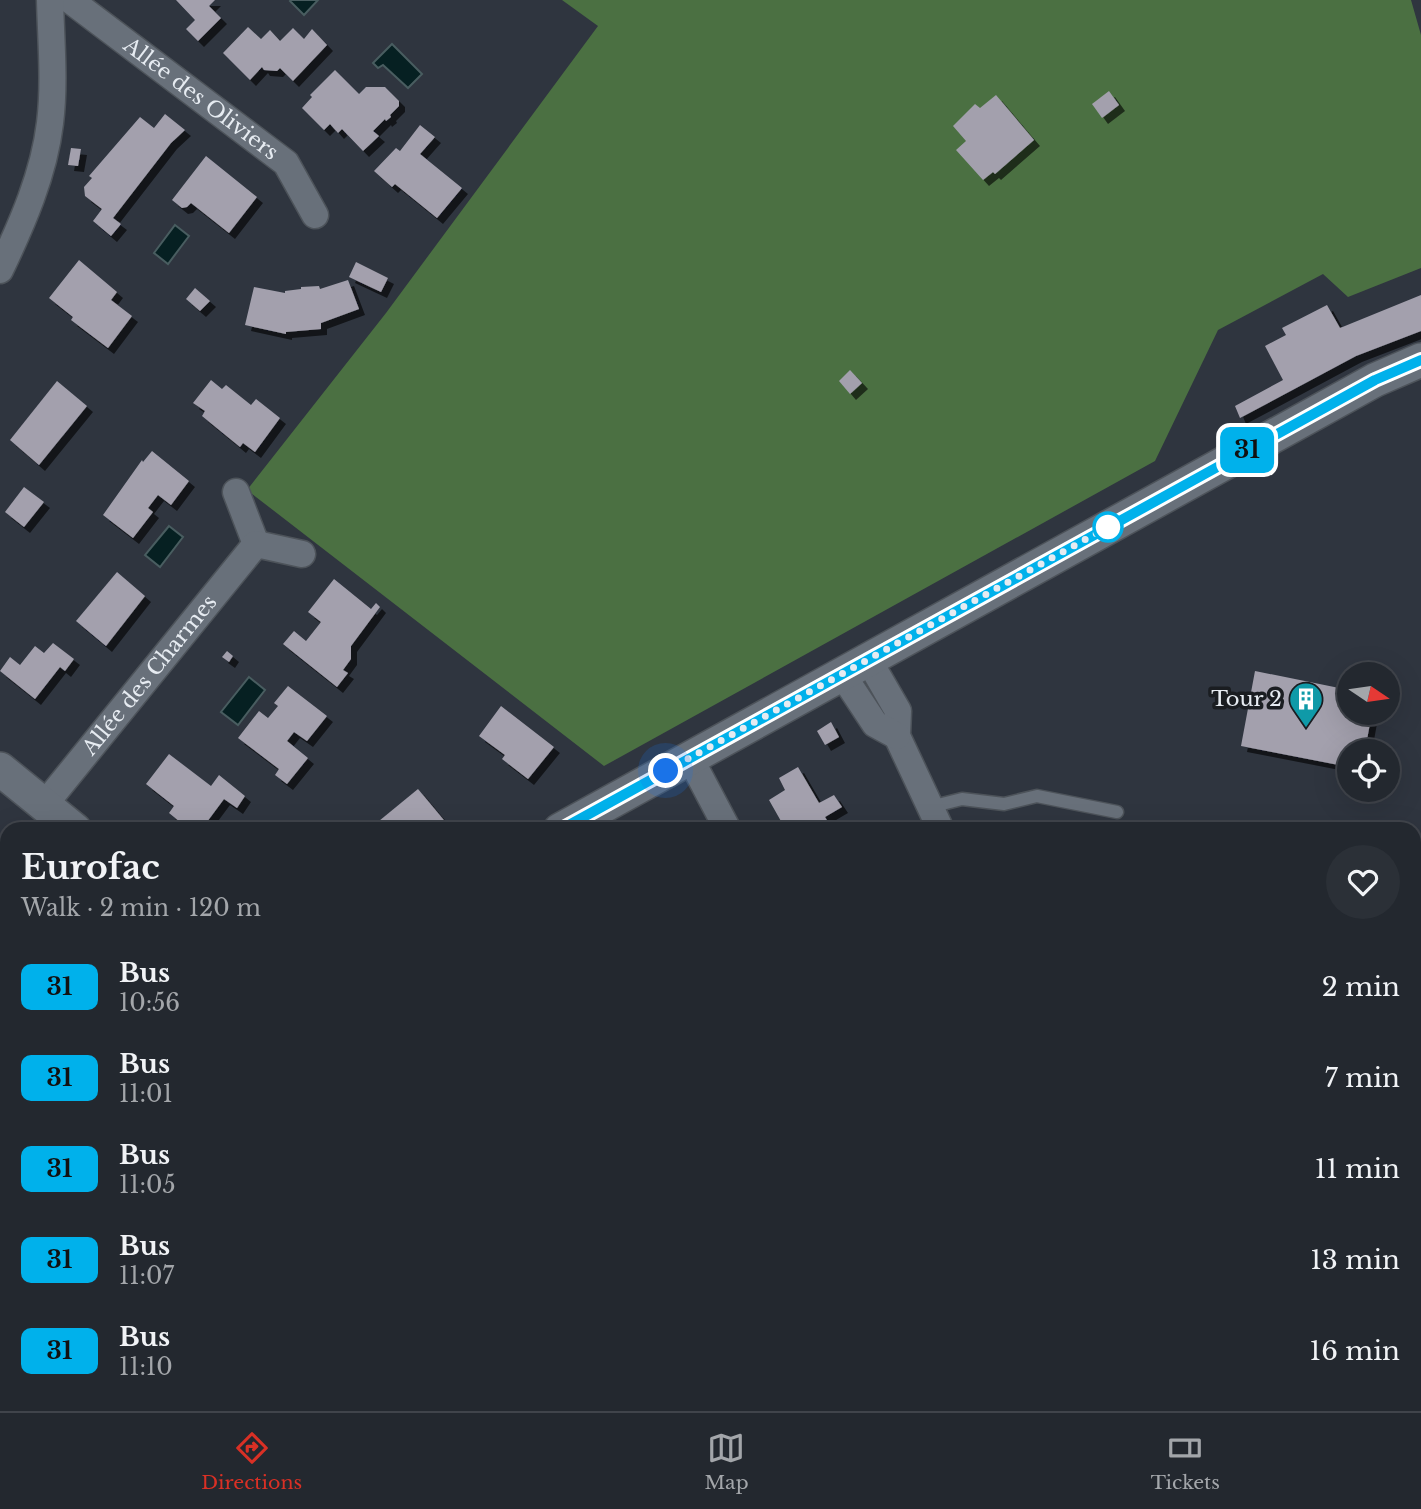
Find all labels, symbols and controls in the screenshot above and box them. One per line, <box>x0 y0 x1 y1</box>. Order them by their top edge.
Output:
street label: Allée des Oliviers <box>118 32 283 165</box>
line badge: 31 <box>1216 427 1278 473</box>
text: 31 <box>1234 435 1260 464</box>
unlabelled marker <box>1093 512 1123 542</box>
street label: Allée des Charmes <box>76 590 222 761</box>
north arrow <box>1337 662 1400 724</box>
map controls <box>1337 662 1400 802</box>
building icon: Tour 2 <box>1287 680 1325 729</box>
place label: Tour 2 <box>1211 686 1282 712</box>
button: locate <box>1337 739 1400 802</box>
your location <box>648 753 683 788</box>
button: heart <box>1326 845 1400 919</box>
text: Eurofac <box>21 847 160 888</box>
text: Walk · 2 min · 120 m <box>21 894 261 922</box>
text: Bus <box>119 957 170 989</box>
text: 2 min <box>1322 971 1400 1003</box>
text: 31 <box>47 972 72 1001</box>
text: 10:56 <box>119 989 180 1017</box>
text: Bus <box>119 1048 170 1080</box>
text: 7 min <box>1325 1062 1400 1094</box>
text: 31 <box>47 1063 72 1092</box>
text: 11:01 <box>119 1080 173 1108</box>
text: Bus <box>119 1139 170 1171</box>
text: 11 min <box>1315 1153 1400 1185</box>
text: 31 <box>47 1154 72 1183</box>
text: 11:05 <box>119 1171 176 1199</box>
text: Bus <box>119 1230 170 1262</box>
text: 13 min <box>1310 1244 1400 1276</box>
text: 31 <box>47 1245 72 1274</box>
text: 11:07 <box>119 1262 174 1290</box>
text: Bus <box>119 1321 170 1353</box>
text: 16 min <box>1310 1335 1400 1367</box>
text: 31 <box>47 1336 72 1365</box>
text: 11:10 <box>119 1353 173 1381</box>
tab: Directions <box>201 1429 302 1494</box>
tab: Map <box>704 1429 749 1494</box>
tab: Tickets <box>1151 1429 1220 1494</box>

